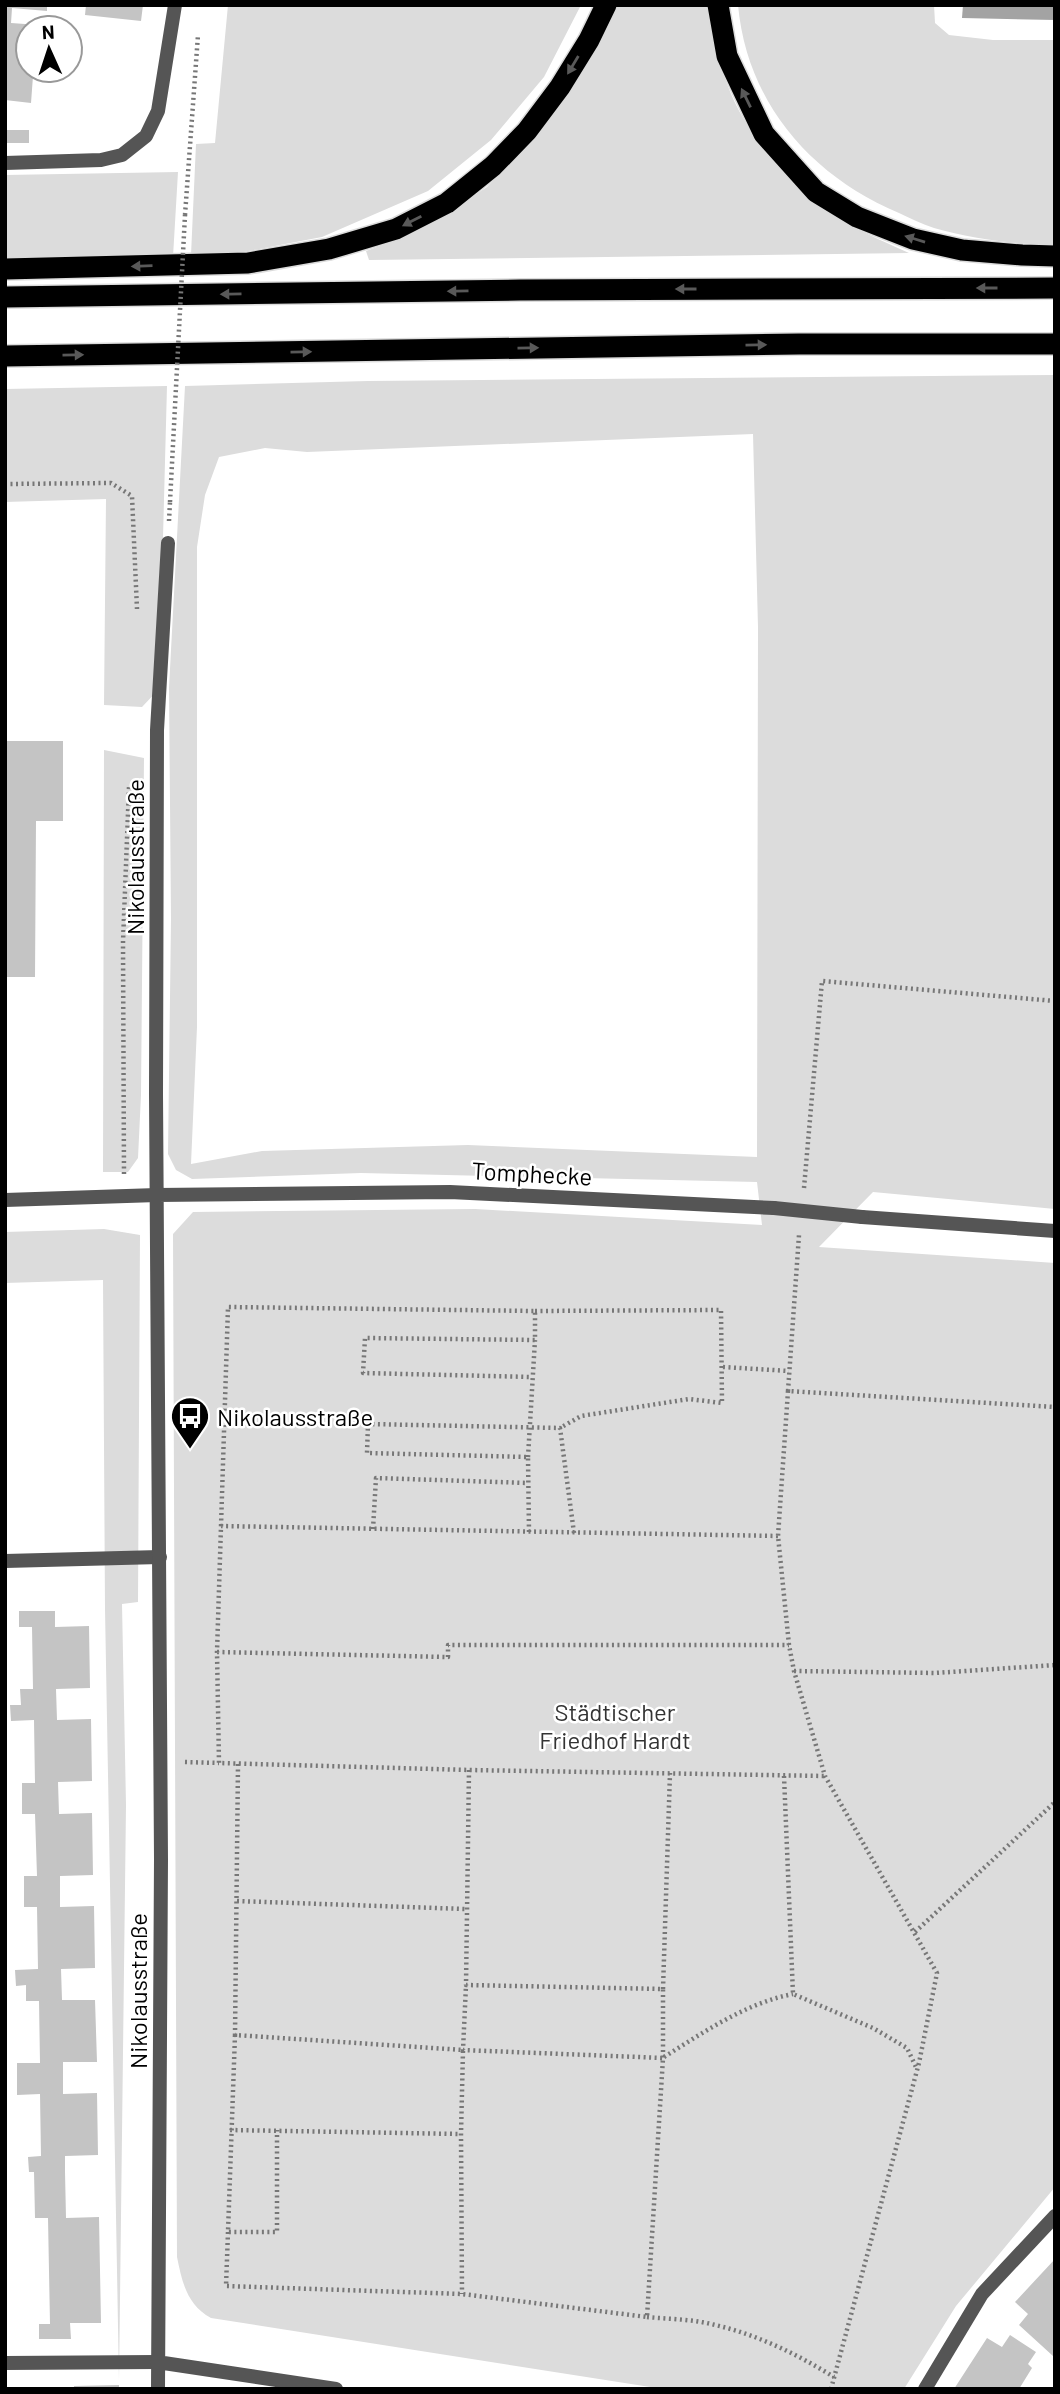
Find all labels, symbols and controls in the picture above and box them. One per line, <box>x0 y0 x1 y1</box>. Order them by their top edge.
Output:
north arrow <box>14 14 84 84</box>
text: N <box>41 20 55 43</box>
one-way arrow <box>567 56 580 75</box>
one-way arrow <box>740 88 752 108</box>
one-way arrow <box>403 215 422 227</box>
one-way arrow <box>904 233 925 243</box>
one-way arrow <box>131 260 153 271</box>
one-way arrow <box>975 282 997 294</box>
one-way arrow <box>674 283 696 295</box>
one-way arrow <box>447 285 469 297</box>
one-way arrow <box>219 288 241 300</box>
one-way arrow <box>745 339 767 351</box>
one-way arrow <box>518 343 540 354</box>
one-way arrow <box>290 346 312 358</box>
one-way arrow <box>63 349 85 361</box>
street label: Nikolausstraße <box>120 779 149 935</box>
street label: Tomphecke <box>471 1155 593 1191</box>
bus stop icon: Nikolausstraße <box>169 1395 211 1450</box>
place label: Nikolausstraße <box>217 1402 373 1431</box>
park label: Städtischer Friedhof Hardt <box>539 1697 691 1754</box>
street label: Nikolausstraße <box>123 1913 152 2069</box>

